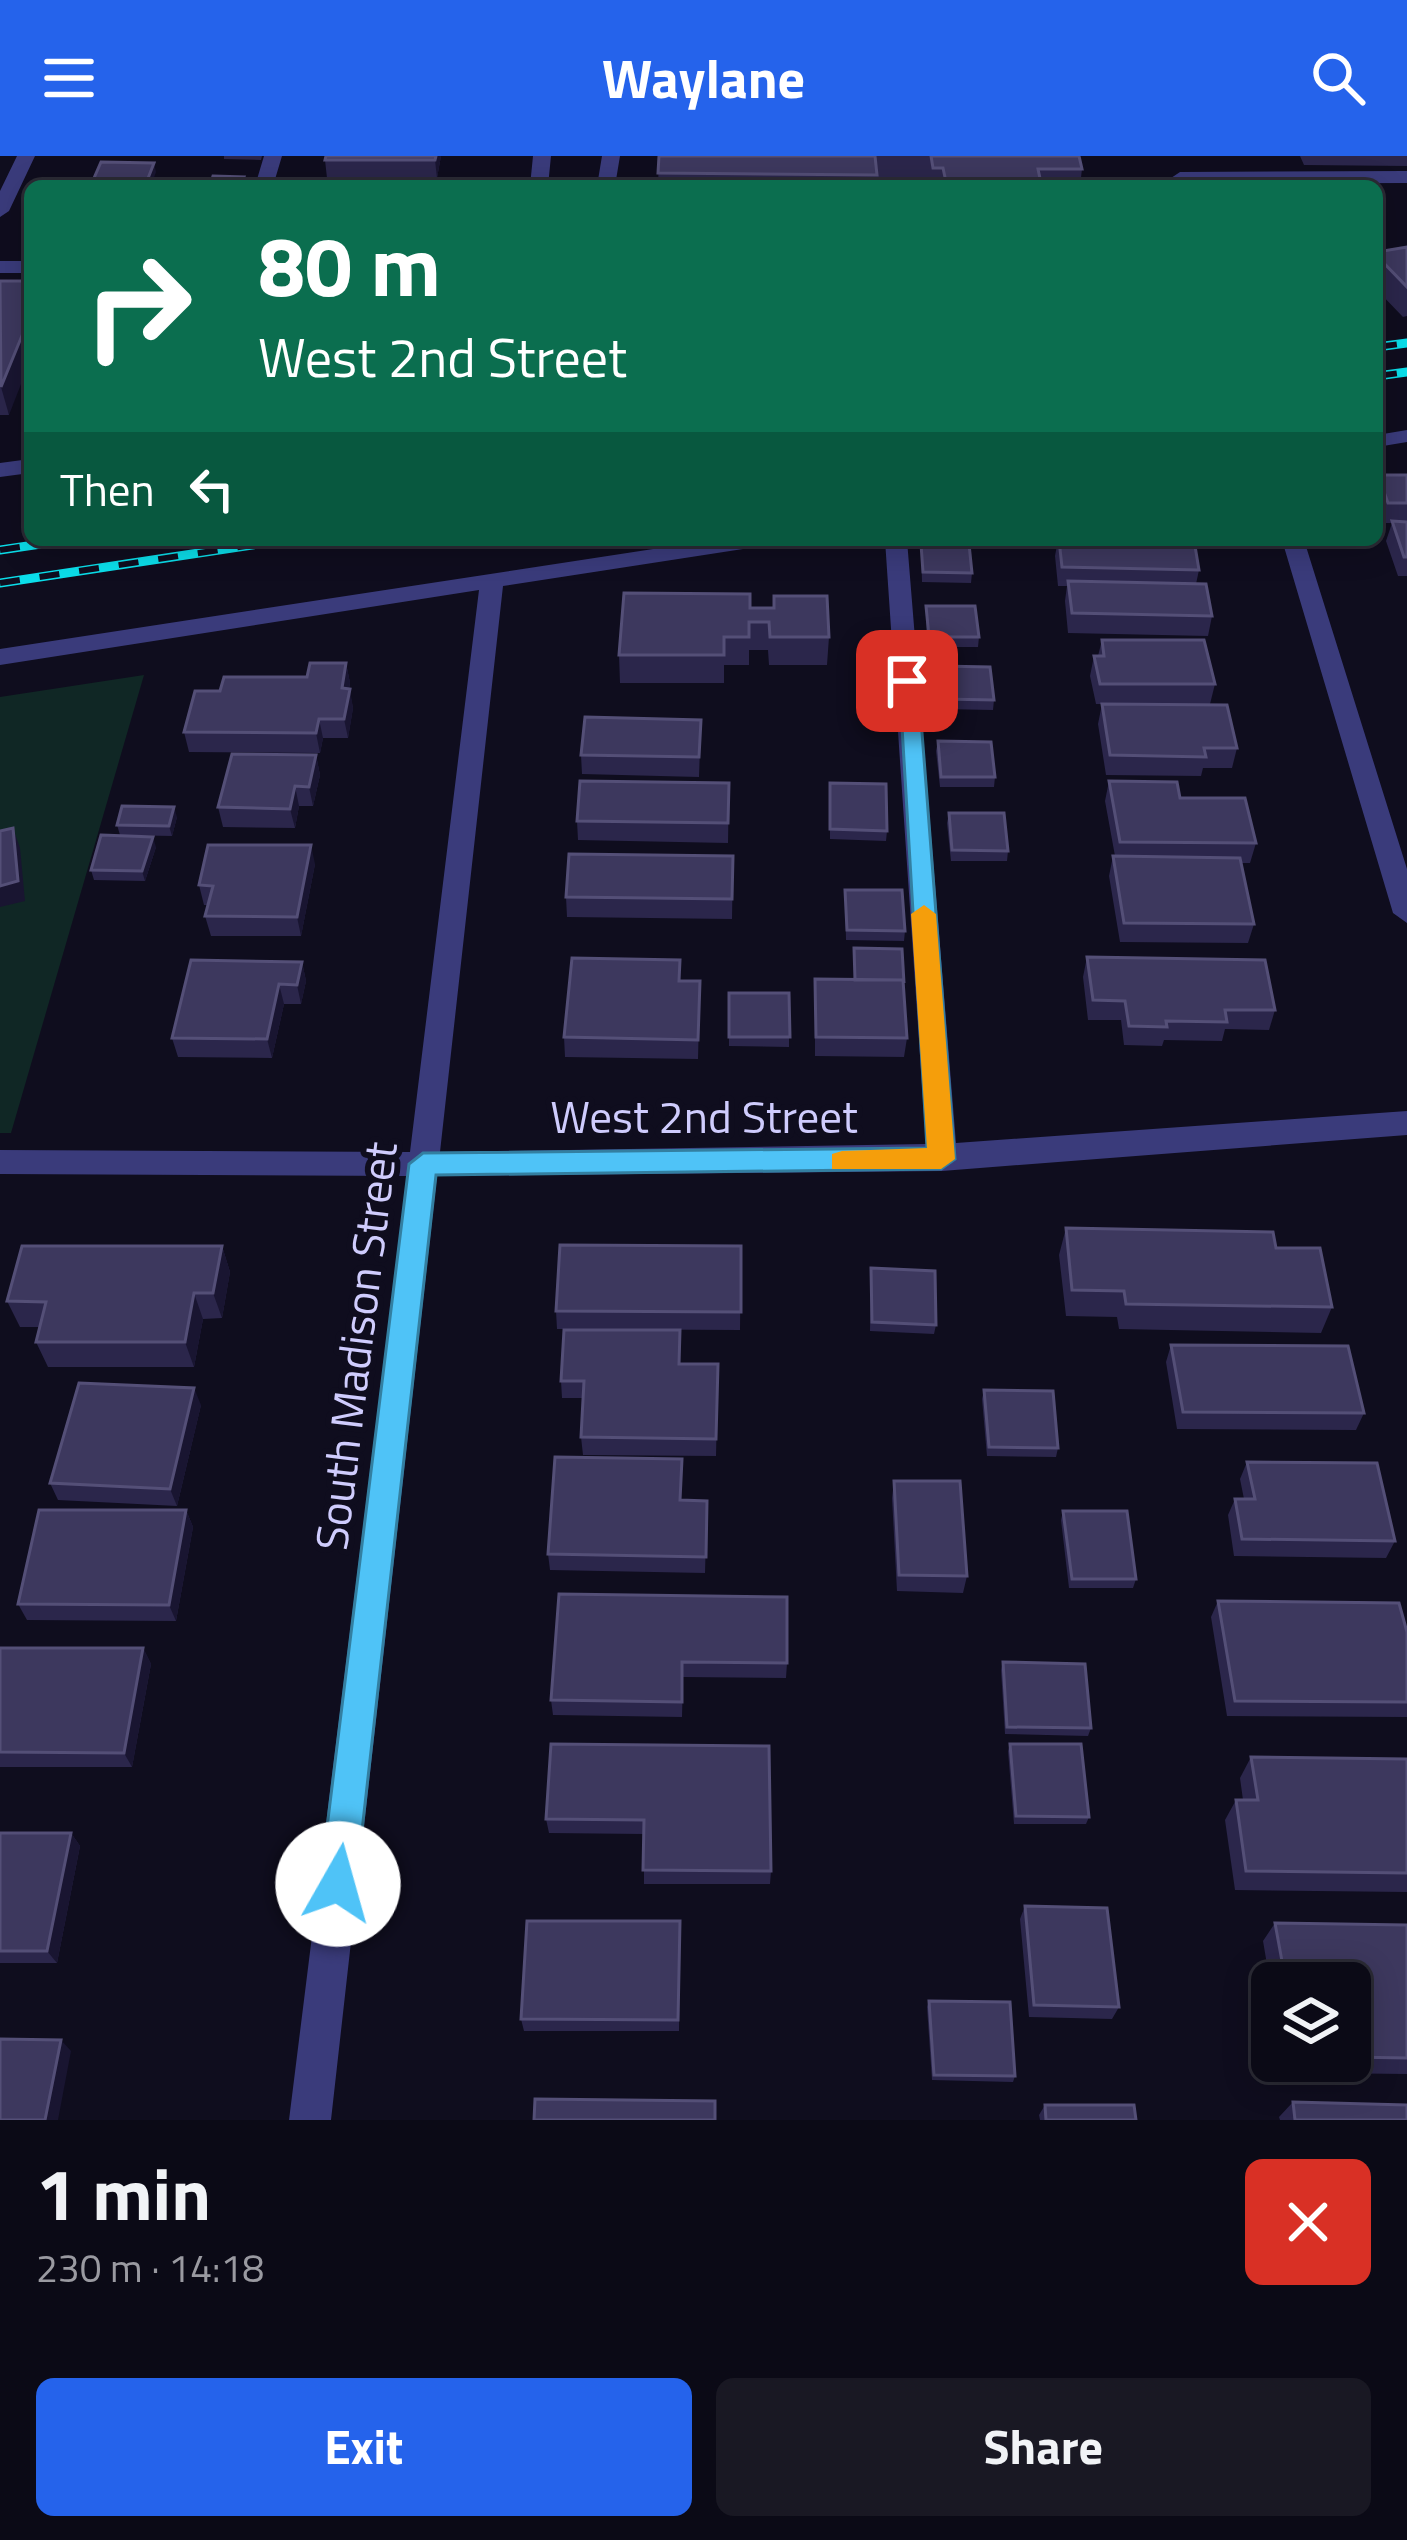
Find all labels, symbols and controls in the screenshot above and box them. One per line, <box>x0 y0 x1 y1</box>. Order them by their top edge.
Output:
text: Waylane <box>602 37 805 119</box>
icon: menu <box>36 45 102 111</box>
icon: search <box>1305 45 1371 111</box>
text: 80 m <box>258 201 441 329</box>
icon: right <box>60 228 216 384</box>
text: West 2nd Street <box>258 316 627 398</box>
text: Then <box>60 455 155 523</box>
icon: left <box>179 456 245 522</box>
pin <box>856 630 958 732</box>
icon: arrive <box>874 648 940 714</box>
street label: West 2nd Street <box>550 1082 858 1150</box>
street label: South Madison Street <box>296 1138 414 1554</box>
position arrow <box>275 1821 401 1947</box>
map controls <box>1251 1962 1371 2082</box>
button: layers <box>1251 1962 1371 2082</box>
text: 1 min <box>36 2138 211 2248</box>
button: close <box>1245 2159 1371 2285</box>
text: 230 m · 14:18 <box>36 2238 264 2297</box>
button: Exit <box>36 2378 692 2516</box>
button: Share <box>716 2378 1371 2516</box>

